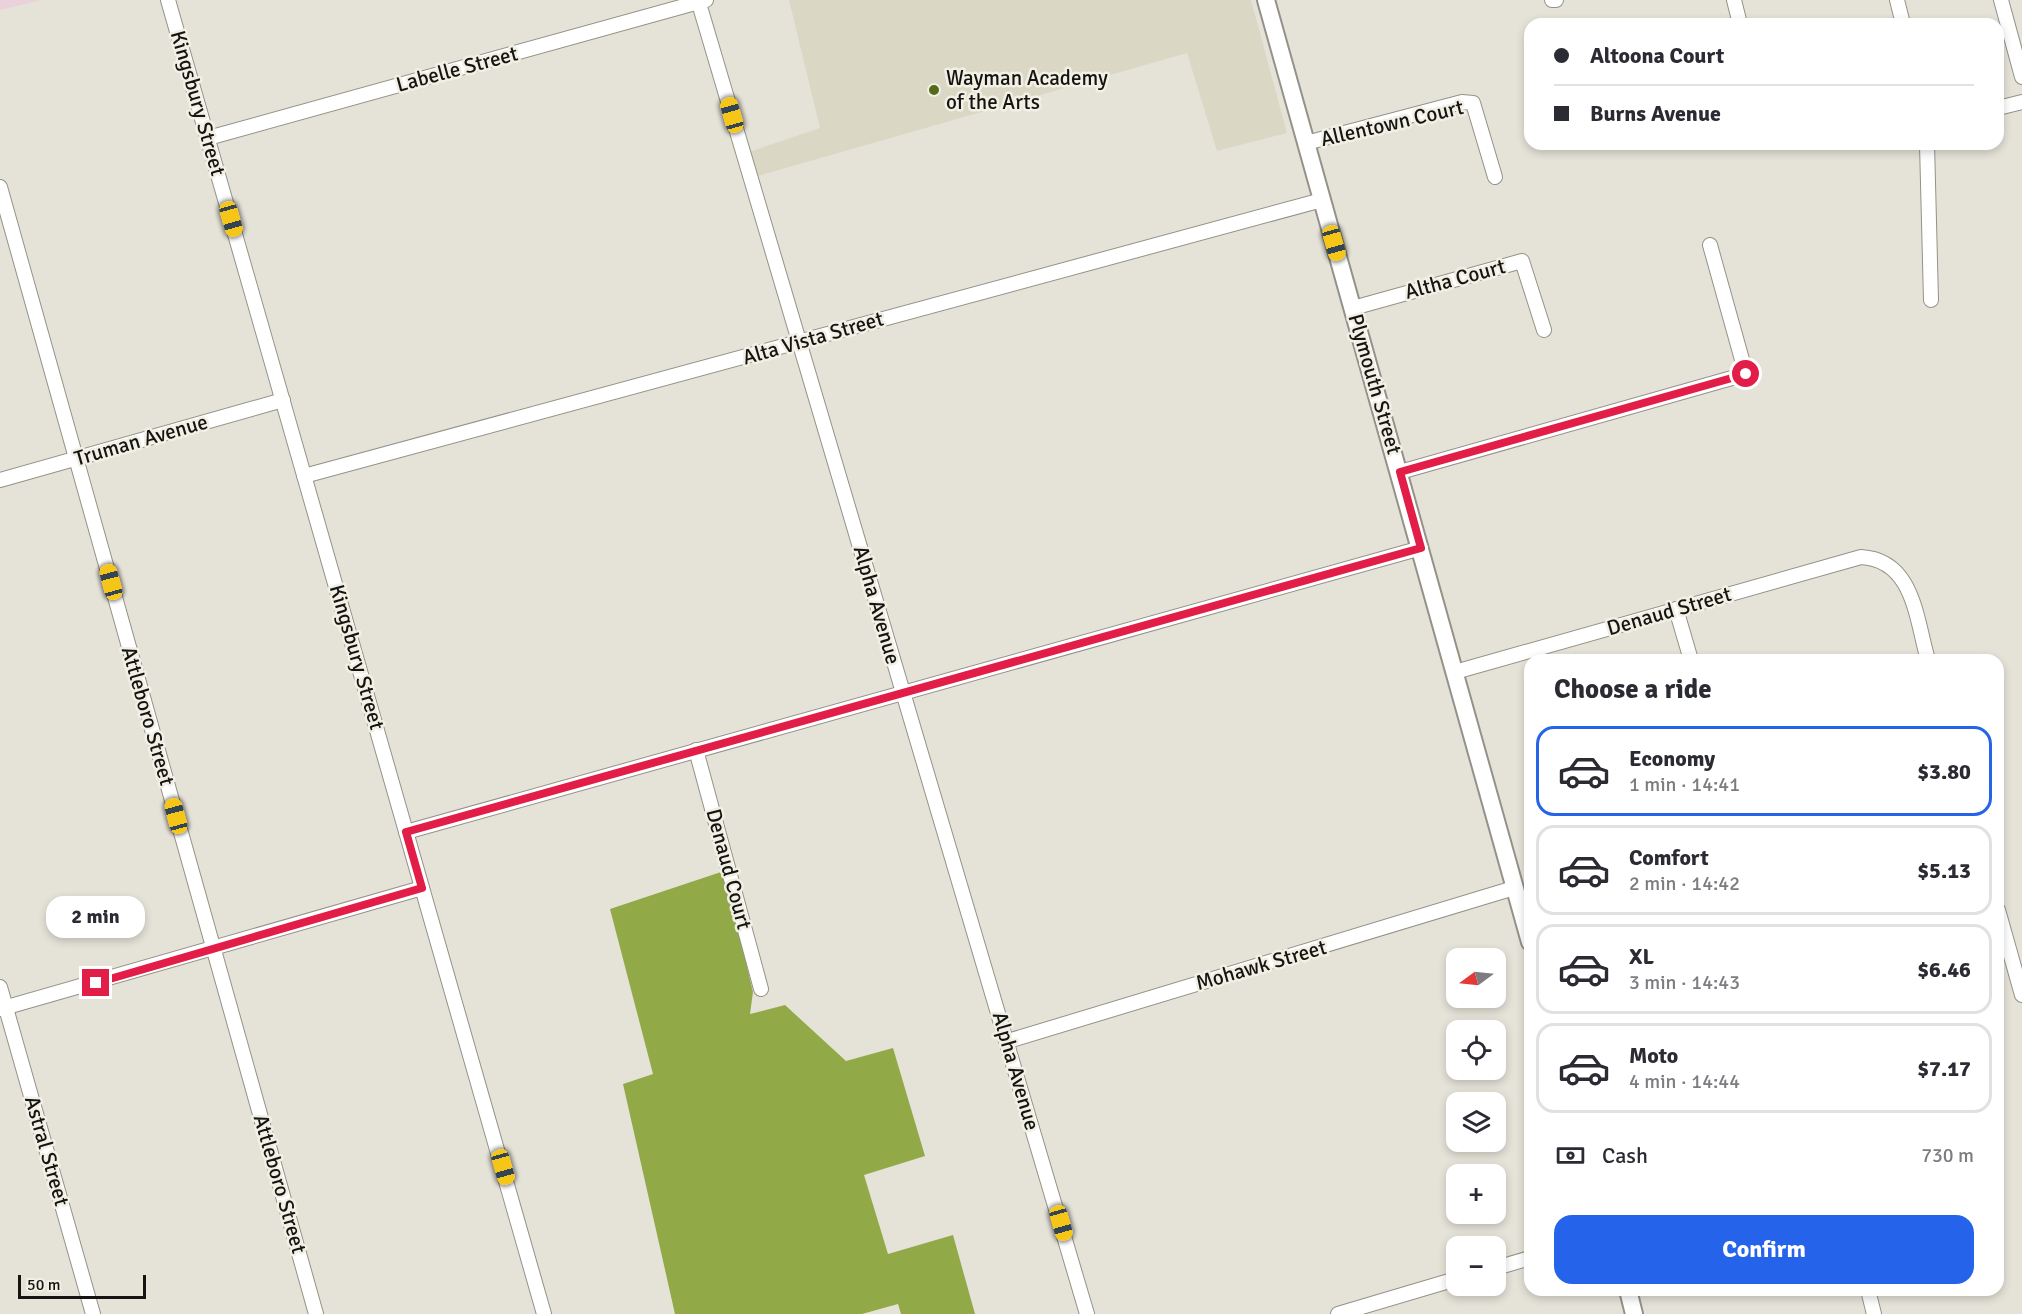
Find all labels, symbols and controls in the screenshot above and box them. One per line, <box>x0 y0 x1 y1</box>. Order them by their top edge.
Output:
street label: Kingsbury Street <box>165 27 231 179</box>
street label: Labelle Street <box>393 40 521 98</box>
text: Altoona Court <box>1590 42 1724 69</box>
place label: Wayman Academy of the Arts <box>946 65 1108 115</box>
marker: Wayman Academy of the Arts <box>927 83 941 97</box>
street label: Allentown Court <box>1318 94 1466 152</box>
car <box>718 95 746 135</box>
text: Burns Avenue <box>1590 100 1721 127</box>
car <box>217 199 245 239</box>
car <box>1320 223 1348 263</box>
street label: Altha Court <box>1402 253 1508 305</box>
street label: Alta Vista Street <box>740 305 886 371</box>
street label: Plymouth Street <box>1343 311 1407 457</box>
route start <box>1732 360 1759 387</box>
street label: Truman Avenue <box>71 409 211 471</box>
street label: Alpha Avenue <box>848 543 906 667</box>
car <box>98 562 124 602</box>
street label: Kingsbury Street <box>324 581 390 733</box>
street label: Denaud Street <box>1604 581 1734 641</box>
street label: Attleboro Street <box>116 644 180 788</box>
text: Choose a ride <box>1554 673 1712 706</box>
icon: car <box>1557 744 1611 798</box>
text: Economy <box>1629 745 1715 772</box>
text: $3.80 <box>1917 758 1971 785</box>
text: 1 min · 14:41 <box>1629 772 1740 797</box>
car <box>163 796 189 836</box>
street label: Denaud Court <box>700 806 758 932</box>
icon: car <box>1557 843 1611 897</box>
text: Comfort <box>1629 844 1709 871</box>
text: $5.13 <box>1917 857 1971 884</box>
text: 2 min · 14:42 <box>1629 871 1740 896</box>
callout: 2 min <box>46 896 146 938</box>
text: 2 min <box>71 904 120 929</box>
street label: Mohawk Street <box>1193 934 1329 996</box>
icon: car <box>1557 942 1611 996</box>
text: XL <box>1629 943 1654 970</box>
north arrow <box>1446 948 1506 1008</box>
map controls <box>1446 948 1506 1296</box>
text: $6.46 <box>1917 956 1971 983</box>
route end <box>82 969 109 996</box>
text: 3 min · 14:43 <box>1629 970 1740 995</box>
street label: Alpha Avenue <box>987 1009 1045 1133</box>
button: locate <box>1446 1020 1506 1080</box>
icon: car <box>1557 1041 1611 1095</box>
text: Moto <box>1629 1042 1678 1069</box>
text: $7.17 <box>1917 1055 1971 1082</box>
text: 4 min · 14:44 <box>1629 1069 1740 1094</box>
button: layers <box>1446 1092 1506 1152</box>
street label: Astral Street <box>19 1093 75 1209</box>
street label: Attleboro Street <box>248 1112 312 1256</box>
icon: cash <box>1554 1139 1587 1172</box>
text: Cash <box>1602 1142 1648 1169</box>
text: 730 m <box>1921 1143 1974 1168</box>
car <box>489 1147 517 1187</box>
button: + <box>1446 1164 1506 1224</box>
car <box>1047 1203 1075 1243</box>
button: Confirm <box>1554 1215 1974 1284</box>
button: − <box>1446 1236 1506 1296</box>
scale bar <box>18 1272 146 1300</box>
text: 50 m <box>27 1275 61 1295</box>

